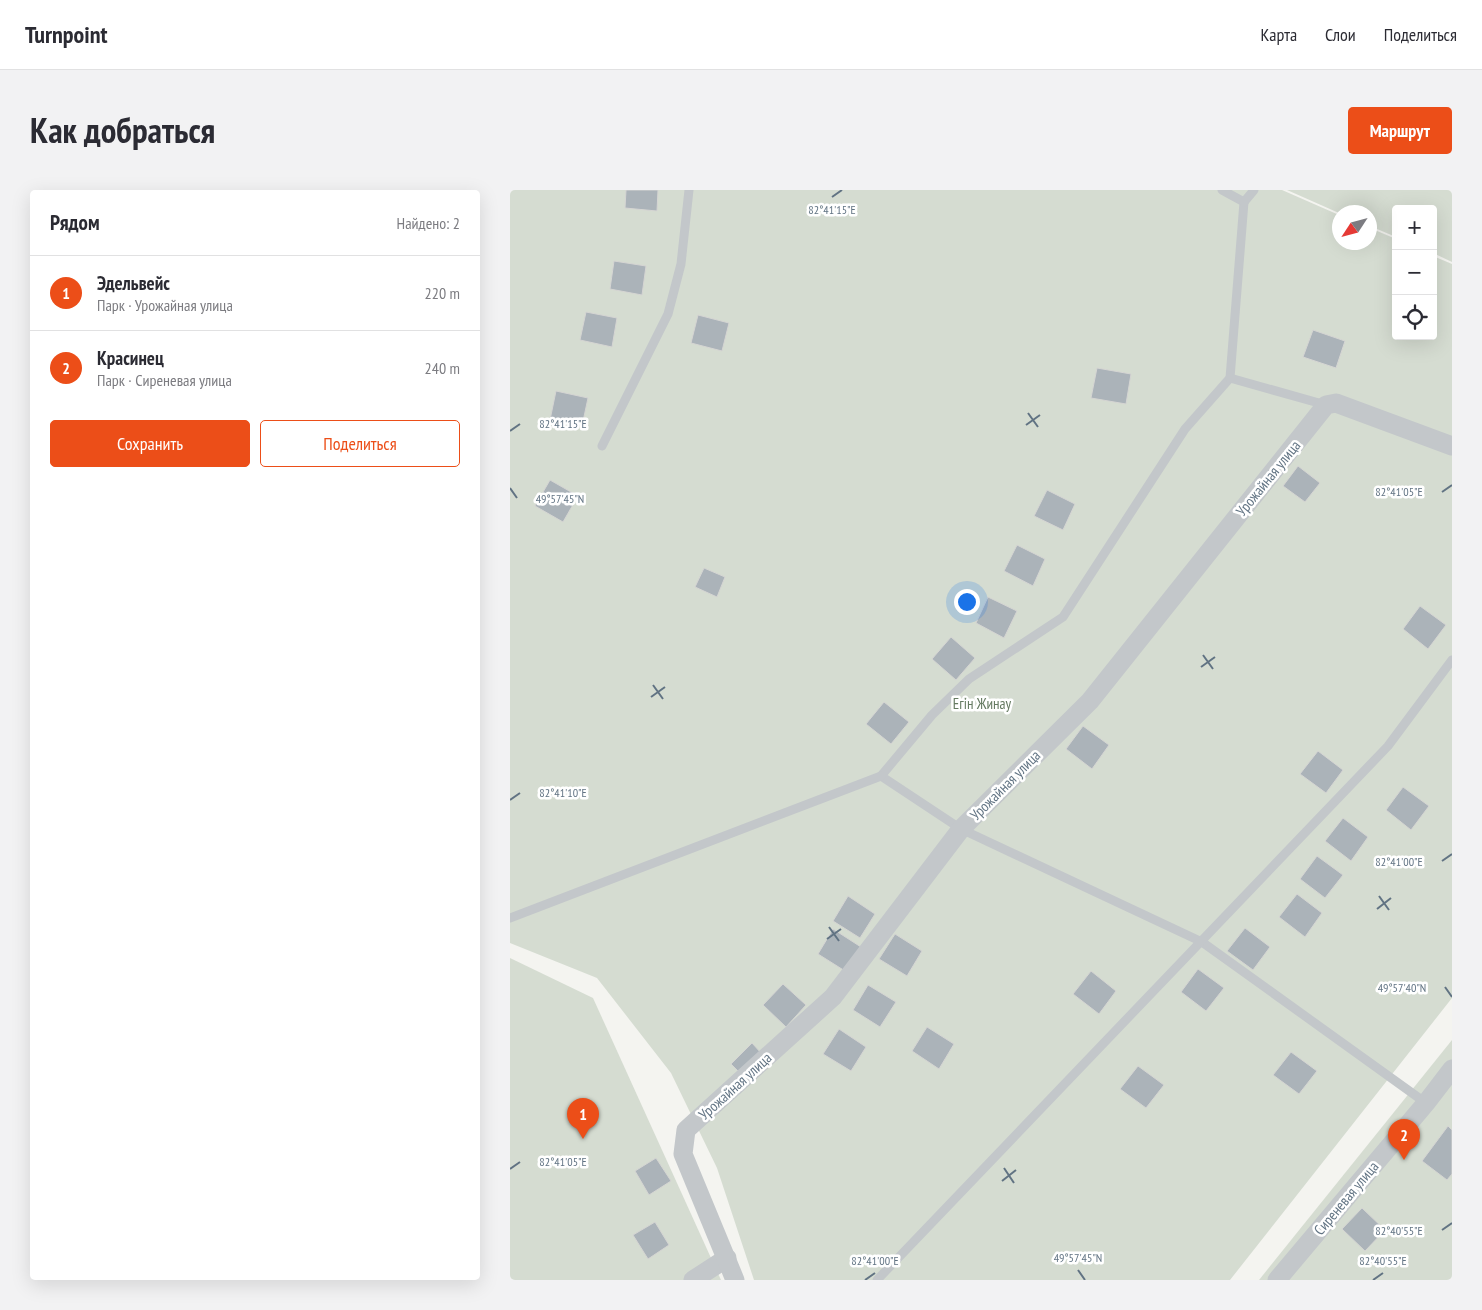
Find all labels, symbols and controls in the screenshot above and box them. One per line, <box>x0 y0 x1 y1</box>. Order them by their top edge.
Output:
text: Turnpoint <box>25 19 107 50</box>
text: Карта <box>1260 23 1297 46</box>
text: Слои <box>1325 23 1356 46</box>
text: Поделиться <box>1384 23 1457 46</box>
text: Как добраться <box>30 107 215 153</box>
button: Маршрут <box>1348 107 1452 154</box>
text: 82°41'15"E <box>808 202 856 217</box>
north arrow <box>1332 205 1377 250</box>
map controls <box>1392 205 1437 340</box>
button: + <box>1392 205 1437 250</box>
text: Рядом <box>50 209 100 236</box>
text: Найдено: 2 <box>397 213 460 233</box>
button: − <box>1392 250 1437 295</box>
text: Эдельвейс <box>97 271 170 295</box>
text: 1 <box>62 283 70 303</box>
text: 220 m <box>425 283 460 303</box>
text: Парк · Урожайная улица <box>97 295 233 315</box>
button: locate <box>1392 295 1437 340</box>
text: Красинец <box>97 346 164 370</box>
text: 2 <box>62 358 70 378</box>
text: 240 m <box>425 358 460 378</box>
text: Парк · Сиреневая улица <box>97 370 232 390</box>
text: 82°41'15"E <box>539 416 587 431</box>
button: Сохранить <box>50 420 250 467</box>
button: Поделиться <box>260 420 460 467</box>
street label: Урожайная улица <box>1232 436 1304 520</box>
text: 82°41'05"E <box>1375 484 1423 499</box>
text: 49°57'45"N <box>536 491 584 506</box>
your location <box>954 589 980 615</box>
park label: Егін Жинау <box>953 694 1012 713</box>
street label: Урожайная улица <box>966 746 1044 824</box>
text: 82°41'10"E <box>539 785 587 800</box>
text: 82°41'00"E <box>1375 854 1423 869</box>
text: 49°57'40"N <box>1378 980 1426 995</box>
street label: Урожайная улица <box>695 1048 775 1124</box>
pin: 1 <box>567 1098 599 1139</box>
pin: 2 <box>1388 1119 1420 1160</box>
text: 82°41'05"E <box>539 1154 587 1169</box>
street label: Сиреневая улица <box>1310 1157 1382 1239</box>
text: 82°40'55"E <box>1375 1223 1423 1238</box>
text: 49°57'45"N <box>1054 1250 1102 1265</box>
text: 82°41'00"E <box>851 1253 899 1268</box>
text: 82°40'55"E <box>1359 1253 1407 1268</box>

